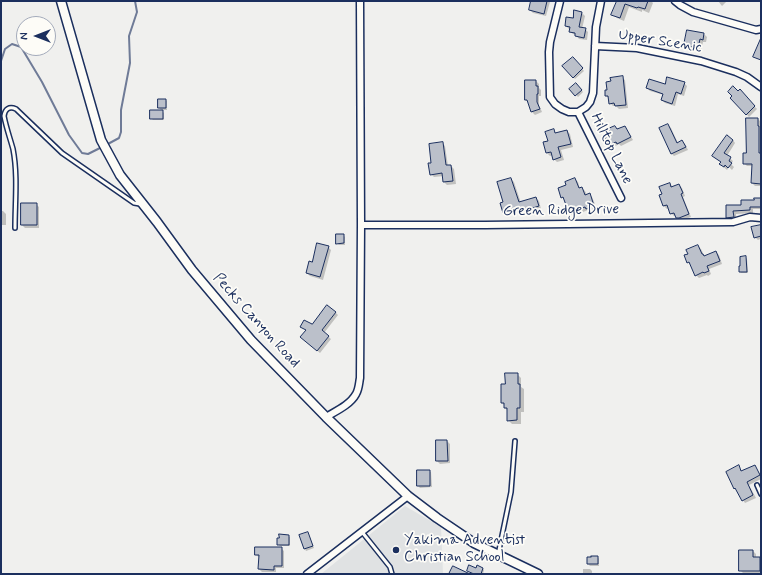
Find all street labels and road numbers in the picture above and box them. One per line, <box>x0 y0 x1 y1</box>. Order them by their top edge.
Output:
street label: Upper Scenic <box>617 27 703 57</box>
street label: Hilltop Lane <box>586 111 636 187</box>
street label: Green Ridge Drive <box>503 201 619 221</box>
street label: Pecks Canyon Road <box>209 270 303 372</box>

